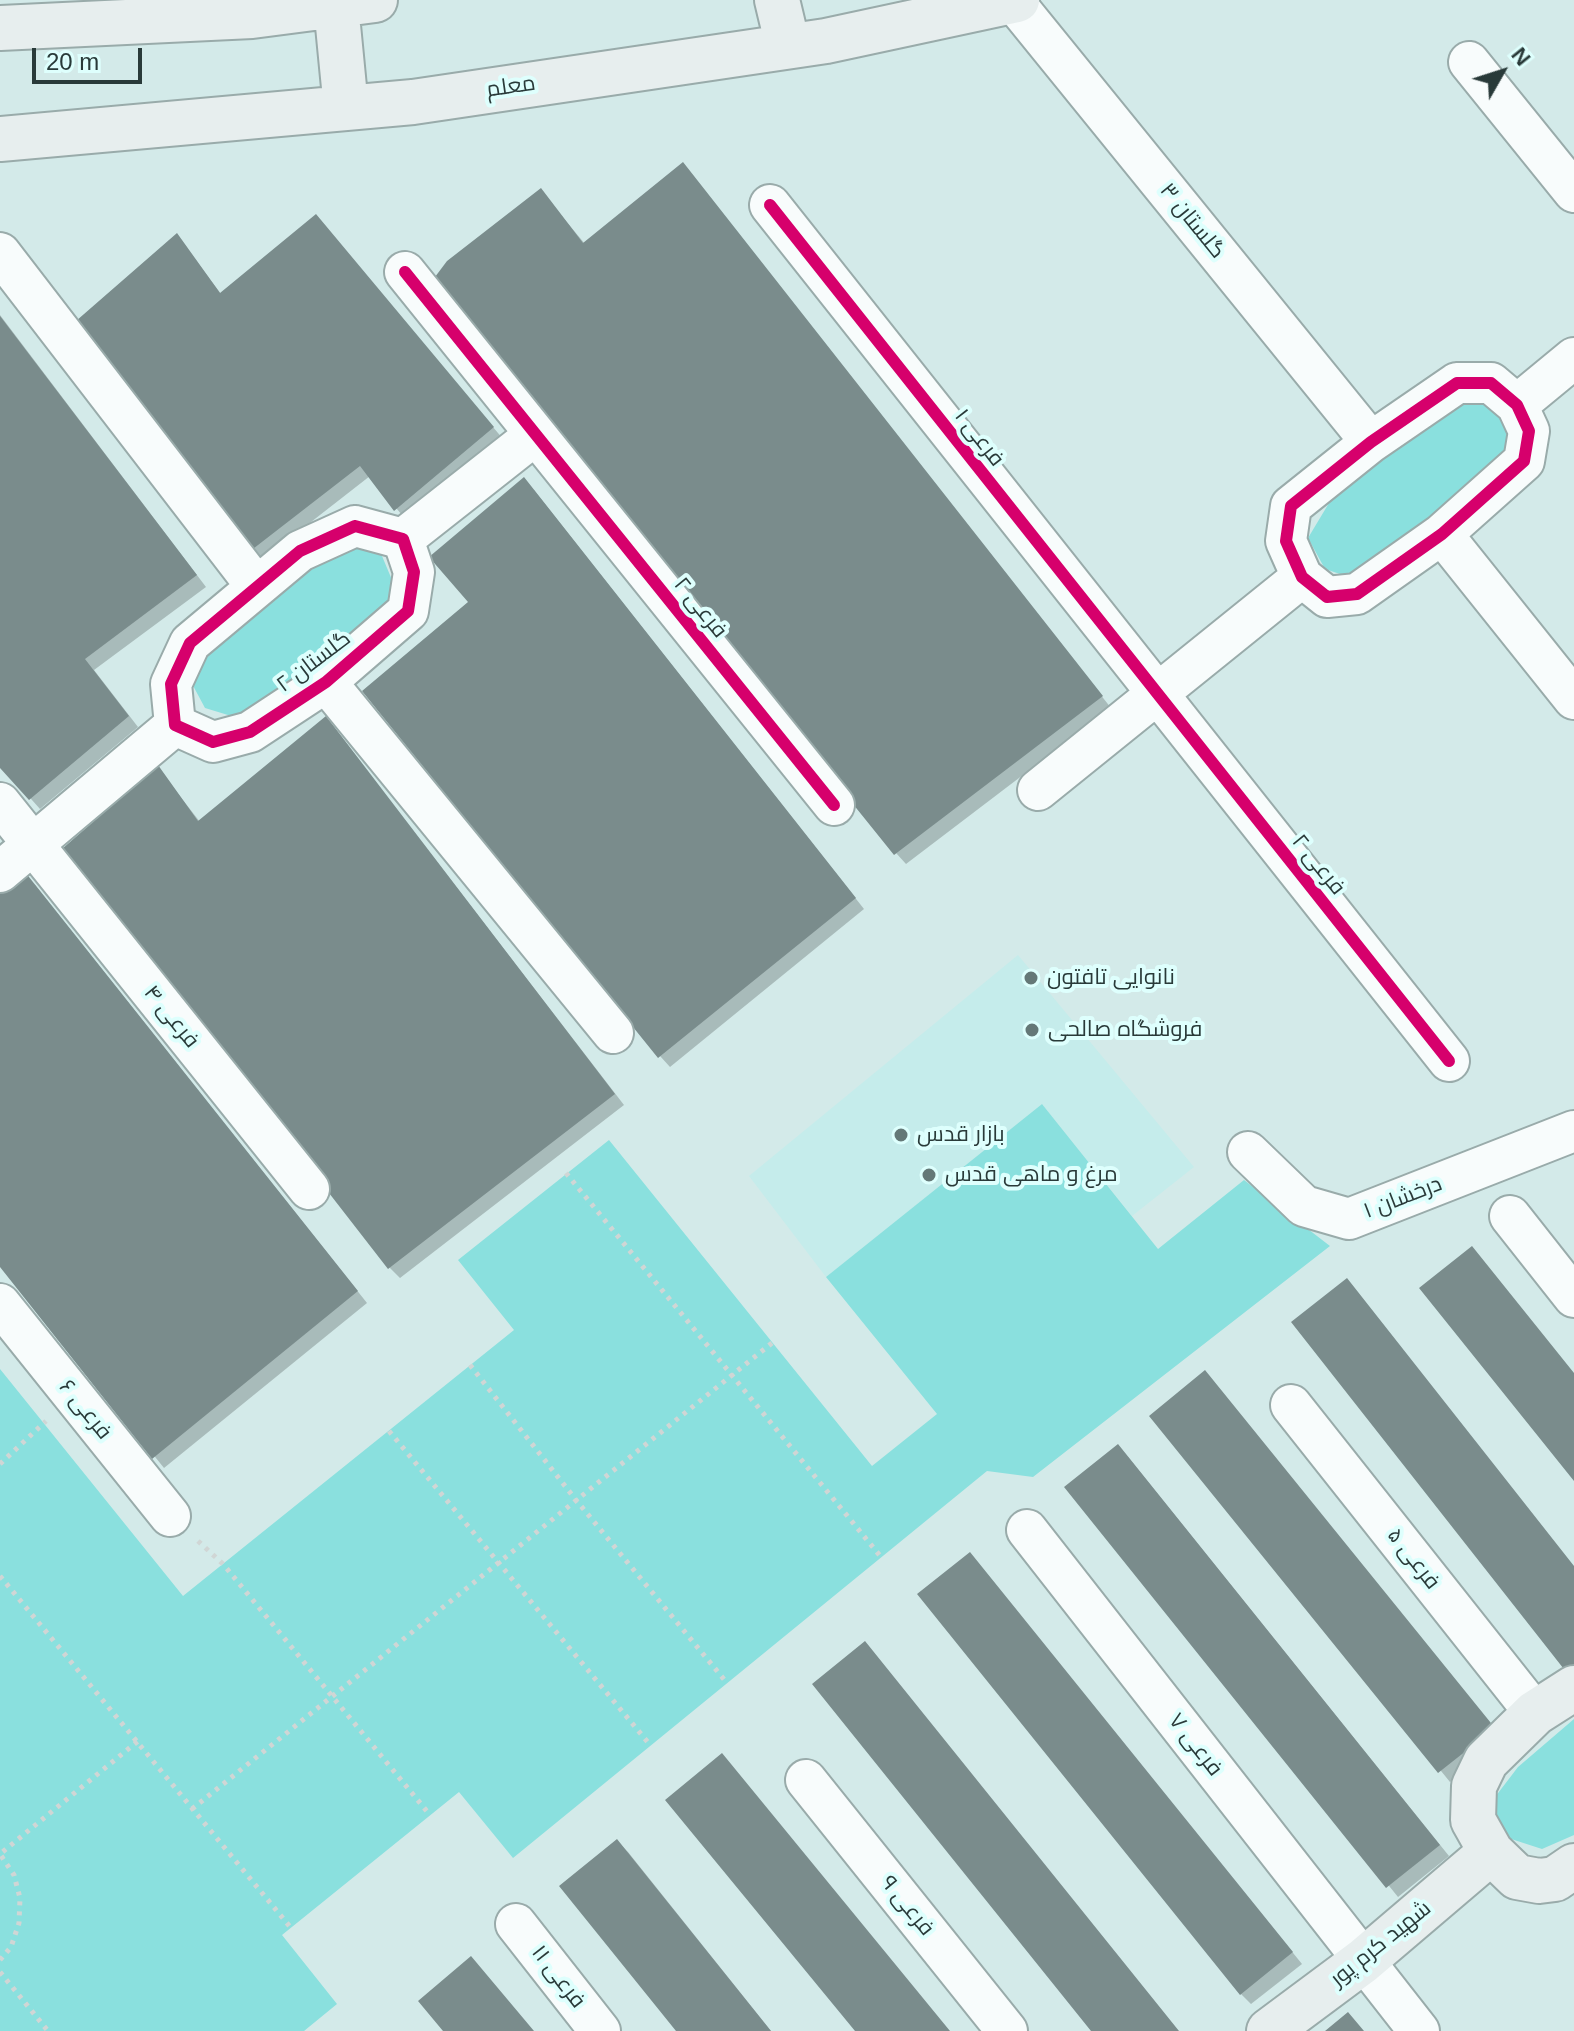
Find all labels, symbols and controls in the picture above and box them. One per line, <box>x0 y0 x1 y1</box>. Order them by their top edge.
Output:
scale bar <box>36 32 146 82</box>
north arrow <box>1462 32 1542 112</box>
text: N <box>1506 43 1536 71</box>
text: 20 m <box>46 48 99 75</box>
street label: معلم <box>485 70 537 104</box>
street label: گلستان ۳ <box>1154 178 1230 264</box>
street label: فرعی ۱ <box>948 404 1010 472</box>
street label: فرعی ۲ <box>668 572 732 644</box>
street label: گلستان ۲ <box>272 626 356 698</box>
street label: فرعی ۲ <box>1286 829 1350 901</box>
place label: نانوایی تافتون <box>1047 965 1175 991</box>
marker: نانوایی تافتون <box>1022 969 1040 987</box>
street label: فرعی ۴ <box>138 980 204 1054</box>
place label: فروشگاه صالحی <box>1048 1017 1202 1043</box>
marker: فروشگاه صالحی <box>1023 1021 1041 1039</box>
place label: بازار قدس <box>917 1122 1005 1148</box>
marker: بازار قدس <box>892 1126 910 1144</box>
place label: مرغ و ماهی قدس <box>945 1162 1118 1188</box>
marker: مرغ و ماهی قدس <box>920 1166 938 1184</box>
street label: درخشان ۱ <box>1360 1171 1446 1225</box>
street label: فرعی ۶ <box>53 1375 117 1445</box>
street label: فرعی ۵ <box>1381 1523 1445 1595</box>
street label: فرعی ۷ <box>1162 1708 1228 1782</box>
street label: فرعی ۹ <box>875 1871 939 1941</box>
street label: شهید کرم پور <box>1325 1895 1437 1993</box>
street label: فرعی ۱۱ <box>525 1940 591 2014</box>

